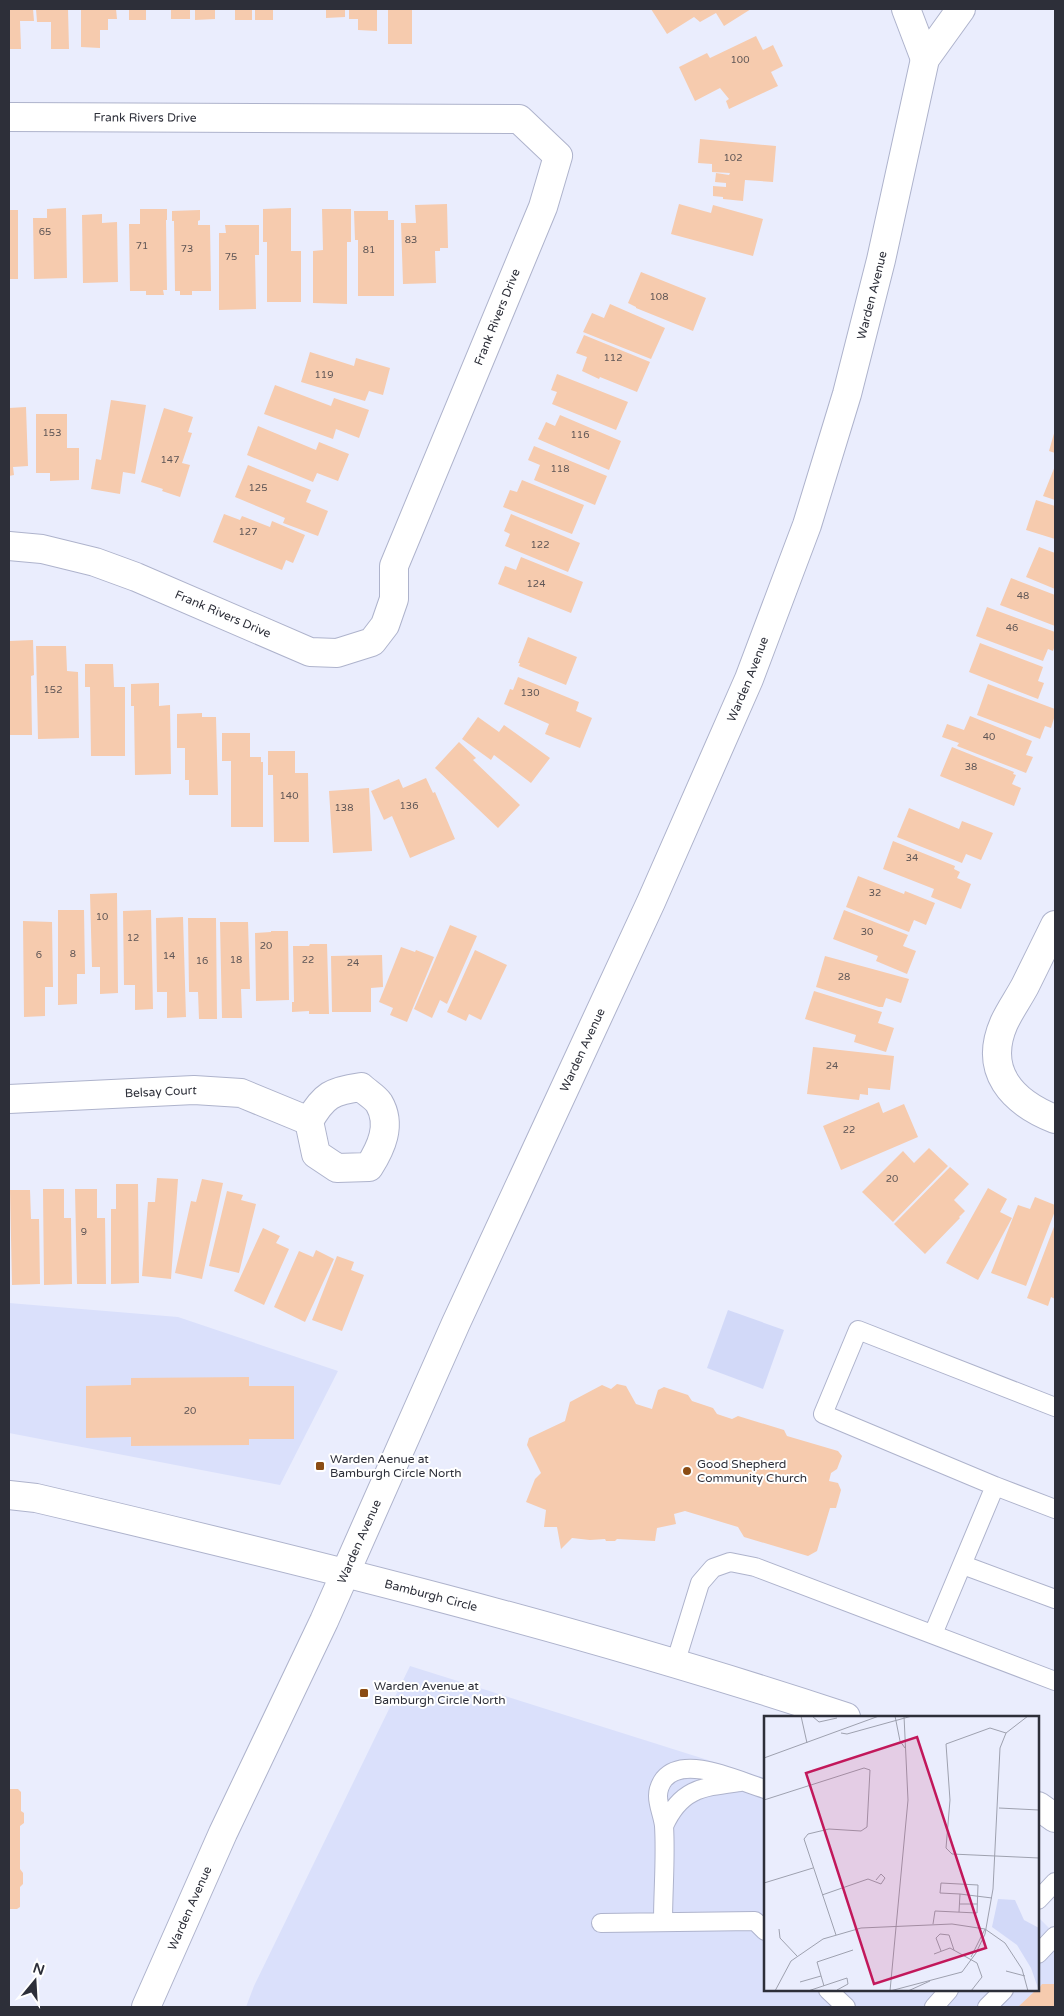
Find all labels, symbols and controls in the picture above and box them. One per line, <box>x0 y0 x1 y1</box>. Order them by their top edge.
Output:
house number: 100 <box>731 54 749 66</box>
street label: Frank Rivers Drive <box>93 110 197 125</box>
house number: 102 <box>724 152 742 164</box>
house number: 65 <box>39 226 51 238</box>
house number: 83 <box>405 234 417 246</box>
house number: 71 <box>136 240 148 252</box>
house number: 73 <box>181 243 193 255</box>
house number: 81 <box>363 244 375 256</box>
street label: Warden Avenue <box>854 250 890 341</box>
house number: 75 <box>225 251 237 263</box>
street label: Frank Rivers Drive <box>471 266 523 367</box>
house number: 108 <box>650 291 668 303</box>
house number: 112 <box>604 352 622 364</box>
house number: 119 <box>315 369 333 381</box>
house number: 153 <box>43 427 61 439</box>
house number: 116 <box>571 429 589 441</box>
house number: 147 <box>161 454 179 466</box>
house number: 118 <box>551 463 569 475</box>
house number: 125 <box>249 482 267 494</box>
house number: 127 <box>239 526 257 538</box>
house number: 122 <box>531 539 549 551</box>
house number: 124 <box>527 578 545 590</box>
street label: Frank Rivers Drive <box>173 587 273 641</box>
house number: 48 <box>1017 590 1029 602</box>
house number: 46 <box>1006 622 1018 634</box>
street label: Warden Avenue <box>724 634 771 724</box>
house number: 152 <box>44 684 62 696</box>
house number: 130 <box>521 687 539 699</box>
house number: 40 <box>983 731 995 743</box>
house number: 38 <box>965 761 977 773</box>
house number: 140 <box>280 790 298 802</box>
house number: 136 <box>400 800 418 812</box>
house number: 138 <box>335 802 353 814</box>
house number: 34 <box>906 852 918 864</box>
house number: 32 <box>869 887 881 899</box>
house number: 10 <box>96 911 108 923</box>
house number: 30 <box>861 926 873 938</box>
house number: 12 <box>127 932 139 944</box>
house number: 20 <box>260 940 272 952</box>
house number: 8 <box>70 948 76 960</box>
house number: 6 <box>36 949 42 961</box>
house number: 14 <box>163 950 175 962</box>
house number: 18 <box>230 954 242 966</box>
house number: 22 <box>302 954 314 966</box>
house number: 16 <box>196 955 208 967</box>
house number: 24 <box>347 957 359 969</box>
house number: 28 <box>838 971 850 983</box>
street label: Warden Avenue <box>557 1006 608 1094</box>
house number: 24 <box>826 1060 838 1072</box>
street label: Belsay Court <box>125 1083 198 1100</box>
house number: 22 <box>843 1124 855 1136</box>
house number: 20 <box>886 1173 898 1185</box>
house number: 9 <box>81 1226 87 1238</box>
house number: 20 <box>184 1405 196 1417</box>
place label: Warden Aenue at Bamburgh Circle North <box>330 1452 462 1480</box>
place label: Good Shepherd Community Church <box>697 1457 807 1485</box>
marker: Warden Aenue at Bamburgh Circle North <box>314 1460 326 1472</box>
marker: Good Shepherd Community Church <box>681 1465 693 1477</box>
street label: Warden Avenue <box>334 1497 384 1586</box>
street label: Bamburgh Circle <box>383 1576 479 1614</box>
place label: Warden Avenue at Bamburgh Circle North <box>374 1679 506 1707</box>
marker: Warden Avenue at Bamburgh Circle North <box>358 1687 370 1699</box>
inset map <box>764 1716 1039 1991</box>
street label: Warden Avenue <box>165 1864 215 1953</box>
north arrow <box>10 1956 60 2006</box>
text: N <box>31 1959 47 1979</box>

